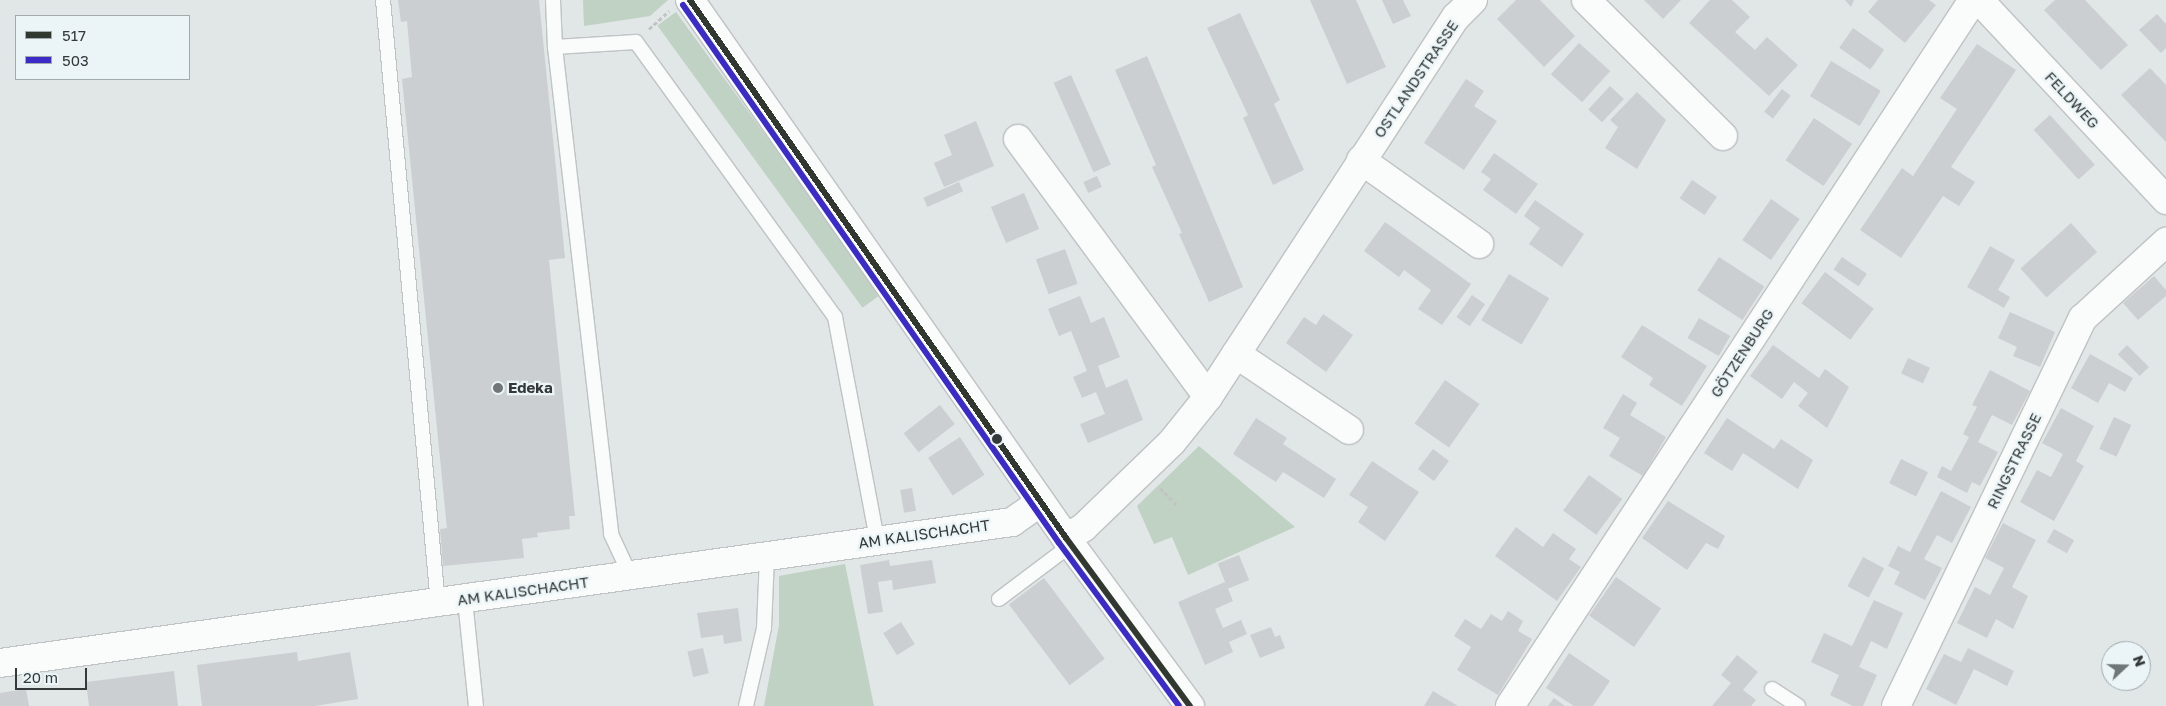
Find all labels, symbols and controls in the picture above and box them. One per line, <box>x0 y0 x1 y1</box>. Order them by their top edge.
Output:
legend <box>15 15 190 80</box>
street label: OSTLANDSTRASSE <box>1370 17 1462 141</box>
text: 517 <box>62 26 86 44</box>
text: 503 <box>62 51 89 69</box>
street label: FELDWEG <box>2041 68 2103 132</box>
street label: GÖTZENBURG <box>1707 305 1777 401</box>
place label: Edeka <box>508 379 553 397</box>
marker: Edeka <box>492 382 504 394</box>
street label: RINGSTRASSE <box>1983 410 2045 512</box>
unlabelled marker <box>992 434 1002 444</box>
street label: AM KALISCHACHT <box>857 516 991 552</box>
street label: AM KALISCHACHT <box>456 573 590 609</box>
north arrow <box>2101 641 2151 691</box>
text: N <box>2130 653 2149 669</box>
scale bar <box>18 658 90 690</box>
text: 20 m <box>23 668 58 686</box>

